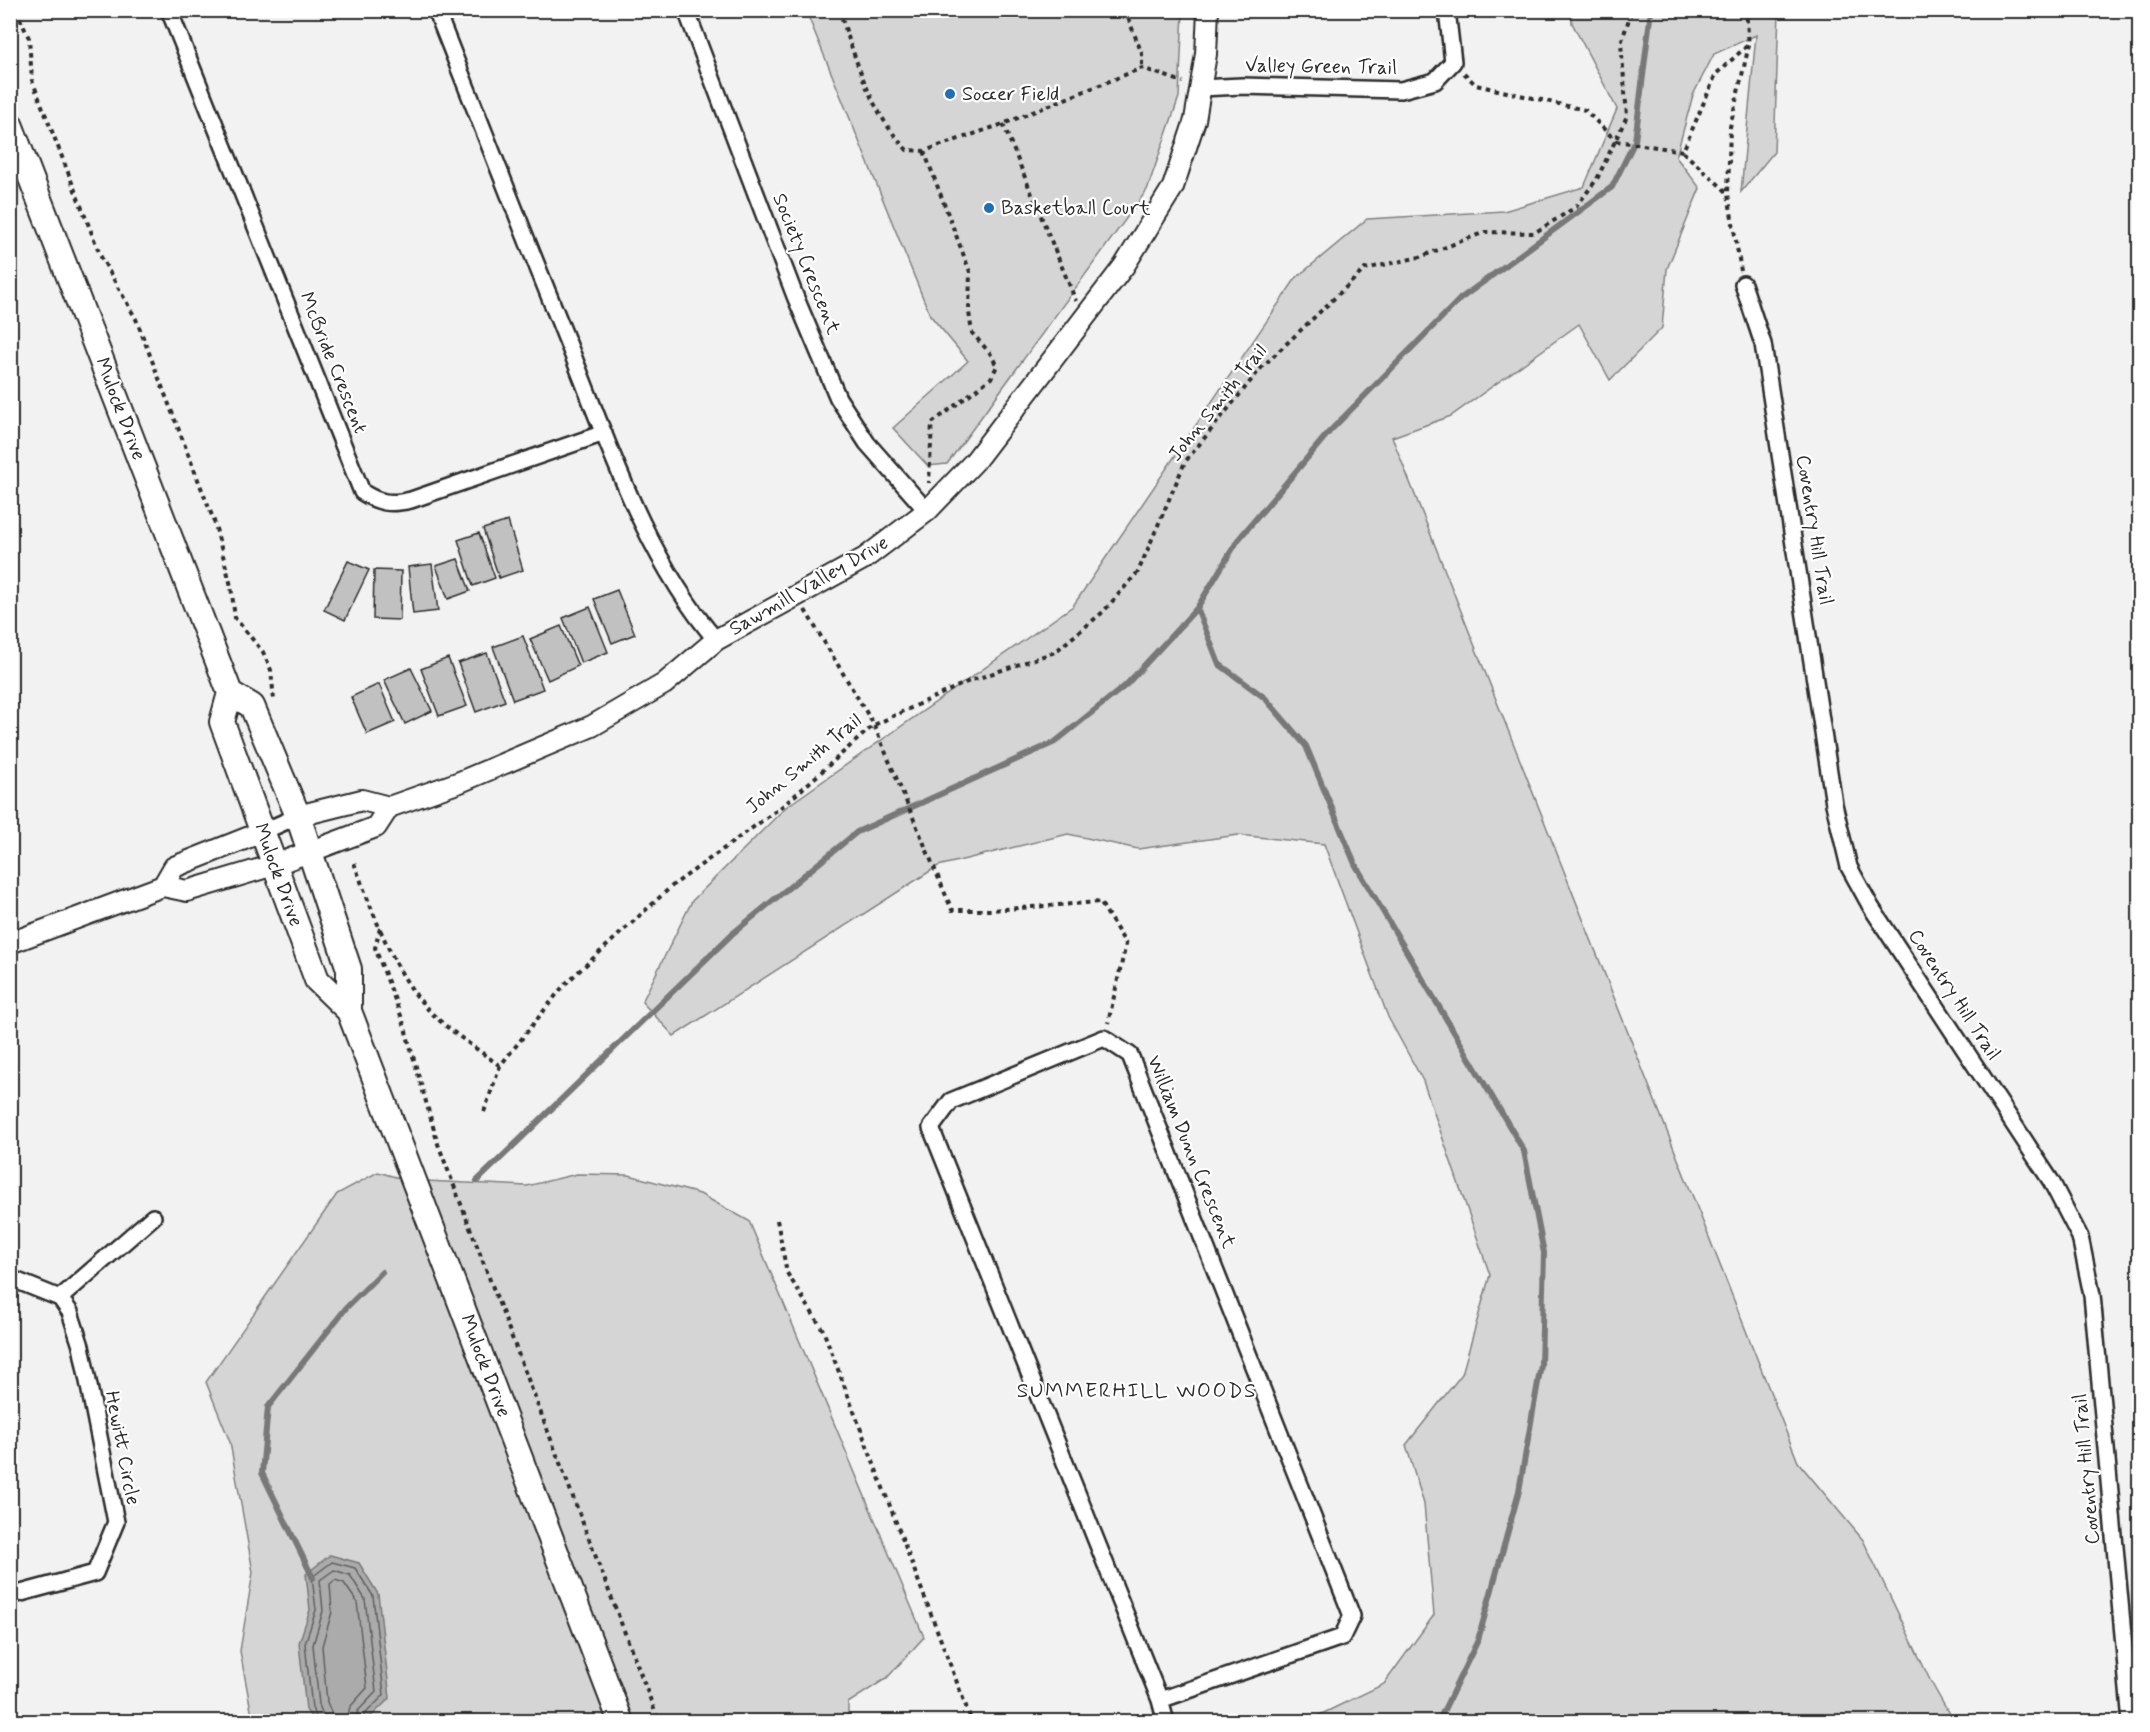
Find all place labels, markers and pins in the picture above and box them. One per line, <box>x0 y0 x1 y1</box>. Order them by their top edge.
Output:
place label: Soccer Field <box>962 81 1059 108</box>
marker: Soccer Field <box>943 87 957 101</box>
place label: Basketball Court <box>1001 195 1151 222</box>
marker: Basketball Court <box>982 201 996 215</box>

